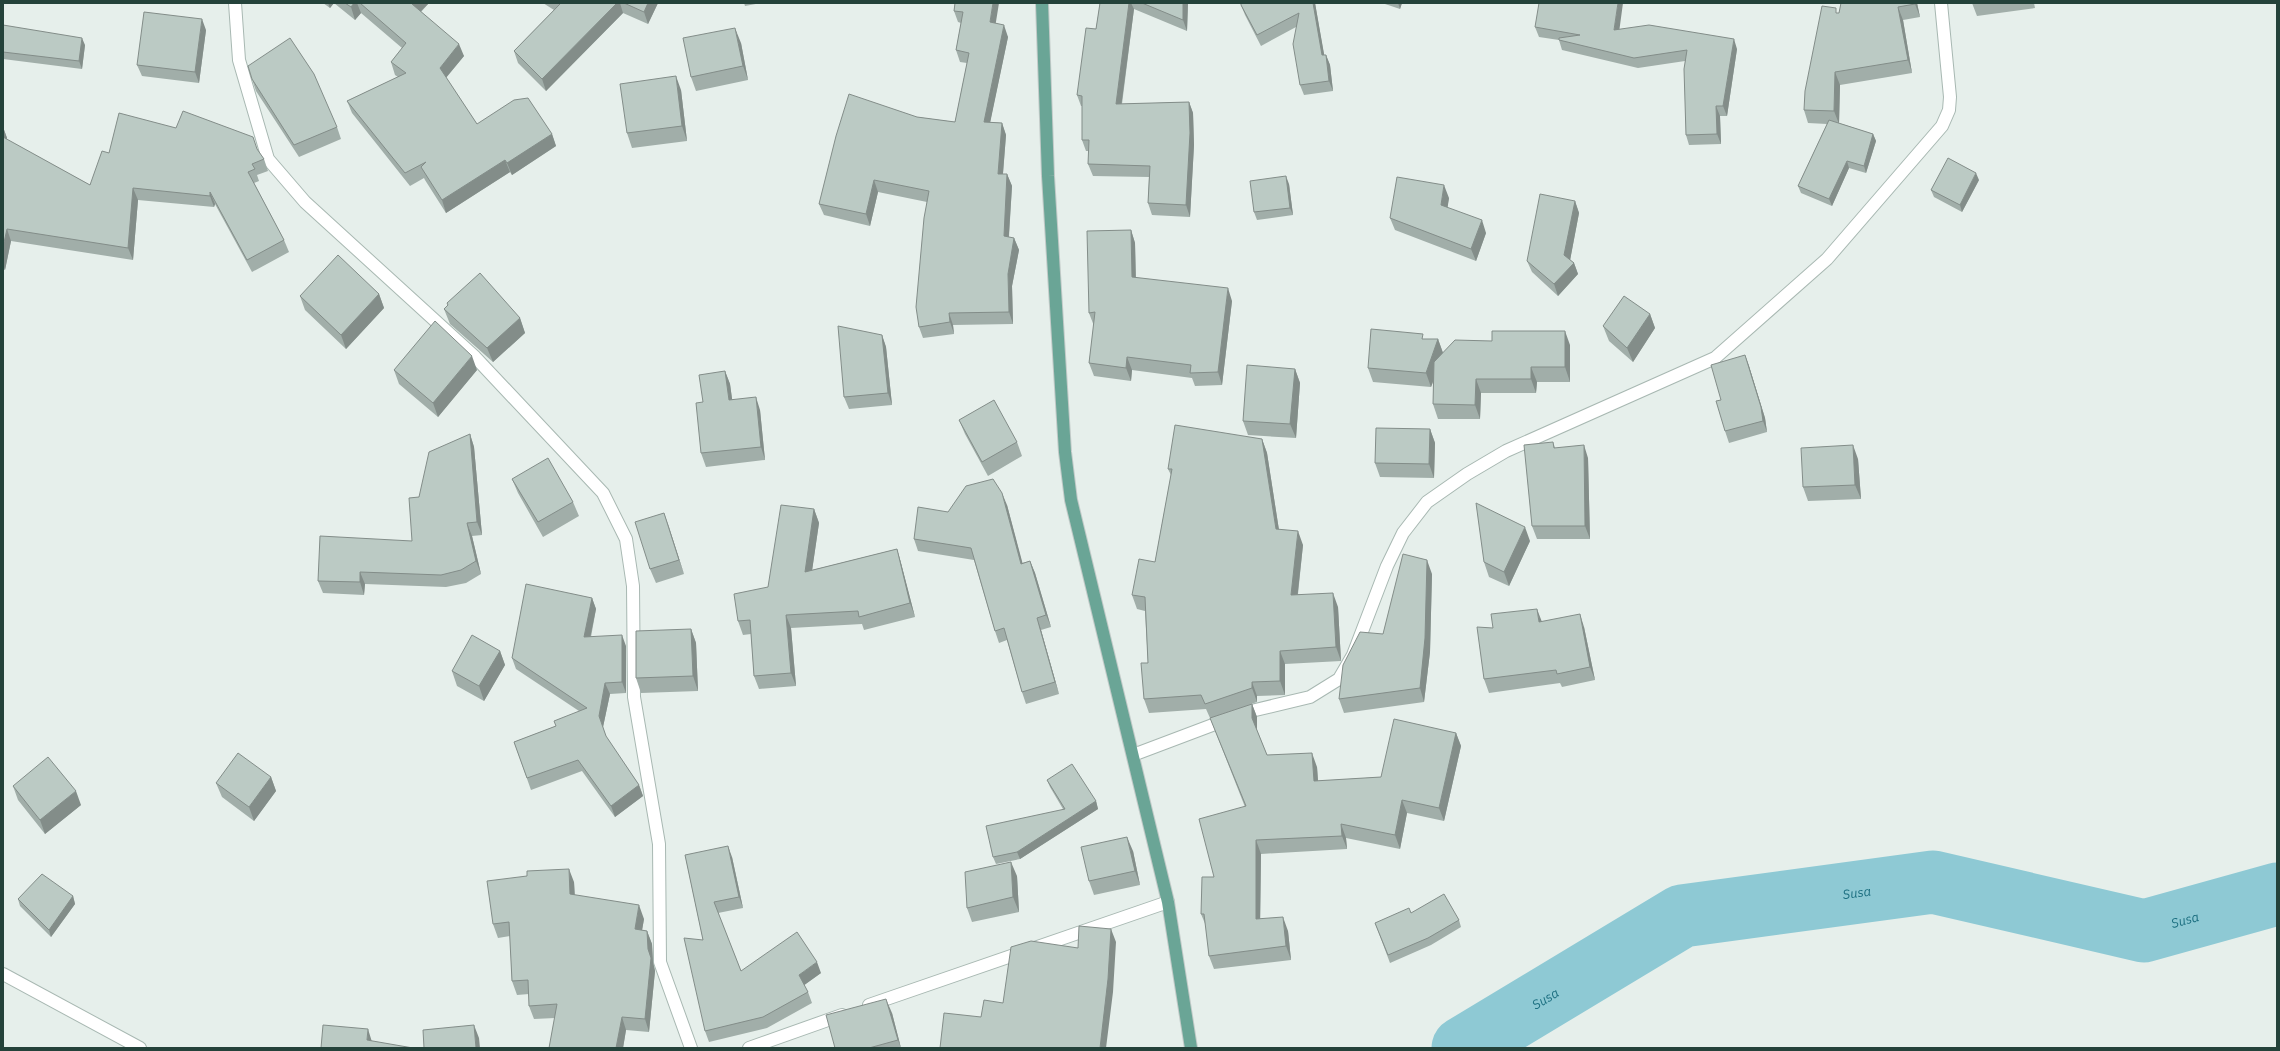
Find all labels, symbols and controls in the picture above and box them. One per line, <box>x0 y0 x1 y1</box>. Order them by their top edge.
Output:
water label: Susa <box>1841 882 1872 903</box>
water label: Susa <box>2169 908 2201 932</box>
water label: Susa <box>1529 984 1562 1014</box>

